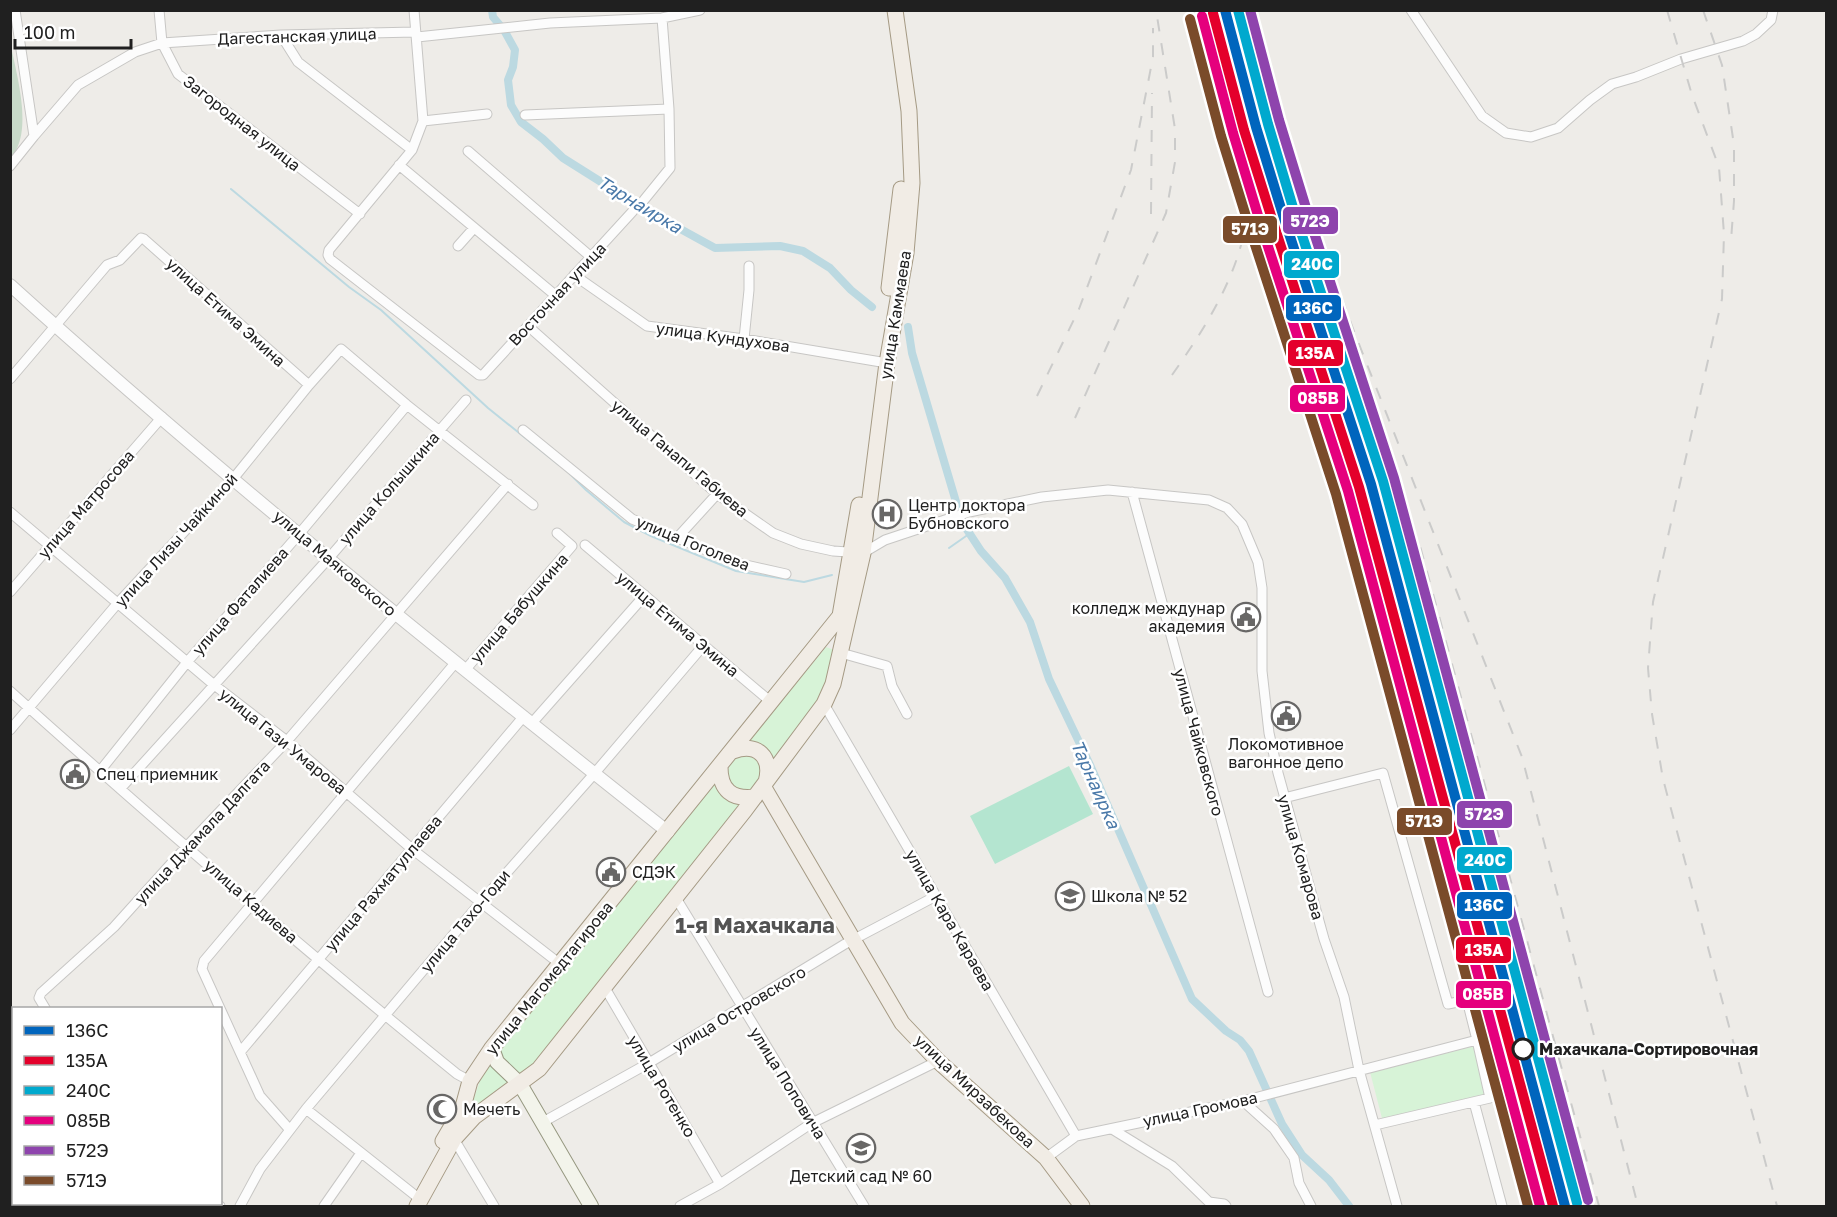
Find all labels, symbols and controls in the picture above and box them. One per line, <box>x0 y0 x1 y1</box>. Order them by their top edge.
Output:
scale bar <box>15 12 130 50</box>
text: 100 m <box>24 21 75 43</box>
street label: Дагестанская улица <box>217 23 377 49</box>
street label: Загородная улица <box>179 71 305 175</box>
water label: Тарнаирка <box>594 170 687 238</box>
line badge: 572Э <box>1282 206 1339 235</box>
text: 572Э <box>1290 211 1330 231</box>
line badge: 571Э <box>1222 215 1278 244</box>
text: 571Э <box>1231 219 1269 239</box>
street label: Восточная улица <box>504 238 610 350</box>
street label: улица Каммаева <box>875 249 915 381</box>
line badge: 240С <box>1283 250 1340 279</box>
street label: улица Етима Эмина <box>162 253 290 371</box>
text: 240С <box>1291 254 1333 274</box>
line badge: 136С <box>1285 294 1342 322</box>
text: 136С <box>1293 298 1333 318</box>
street label: улица Кундухова <box>655 318 791 356</box>
line badge: 135А <box>1287 339 1344 367</box>
text: 135А <box>1295 343 1335 363</box>
line badge: 085В <box>1289 384 1346 413</box>
text: 085В <box>1297 388 1339 408</box>
street label: улица Ганапи Габиева <box>608 395 752 521</box>
street label: улица Колышкина <box>335 427 443 549</box>
street label: улица Матросова <box>33 446 139 562</box>
street label: улица Лизы Чайкиной <box>110 469 242 611</box>
place label: Центр доктора Бубновского <box>908 495 1025 533</box>
hospital icon: Центр доктора Бубновского <box>871 498 903 530</box>
street label: улица Маяковского <box>269 506 401 620</box>
street label: улица Гоголева <box>633 511 753 575</box>
street label: улица Фаталиева <box>188 543 292 659</box>
street label: улица Бабушкина <box>466 549 572 667</box>
street label: улица Етима Эмина <box>613 567 743 681</box>
place label: колледж междунар академия <box>1072 598 1225 636</box>
public building icon: колледж междунар академия <box>1230 601 1262 633</box>
street label: улица Чайковского <box>1170 666 1228 818</box>
street label: улица Гази Умарова <box>215 684 351 798</box>
public building icon: Локомотивное вагонное депо <box>1270 700 1302 732</box>
place label: Локомотивное вагонное депо <box>1228 734 1344 772</box>
water label: Тарнаирка <box>1067 736 1126 832</box>
street label: улица Джамала Далгата <box>130 756 274 908</box>
public building icon: Спец приемник <box>59 758 91 790</box>
place label: Спец приемник <box>96 764 218 784</box>
street label: улица Комарова <box>1274 792 1328 922</box>
line badge: 572Э <box>1456 800 1513 829</box>
text: 572Э <box>1464 804 1504 824</box>
line badge: 571Э <box>1396 807 1453 836</box>
street label: улица Рахматуллаева <box>320 811 446 955</box>
text: 571Э <box>1405 811 1443 831</box>
street label: улица Кара Караева <box>901 846 999 994</box>
line badge: 240С <box>1456 846 1513 874</box>
text: 240С <box>1464 850 1506 870</box>
street label: улица Кадиева <box>200 855 302 947</box>
public building icon: СДЭК <box>595 856 627 888</box>
place label: СДЭК <box>632 862 676 882</box>
street label: улица Тахо-Годи <box>416 865 514 977</box>
school or university icon: Школа № 52 <box>1054 880 1086 912</box>
place label: Школа № 52 <box>1091 886 1187 906</box>
line badge: 136С <box>1456 891 1513 920</box>
text: 136С <box>1464 895 1504 915</box>
street label: улица Магомедтагирова <box>481 897 617 1059</box>
district label: 1-я Махачкала <box>675 911 835 938</box>
line badge: 135А <box>1455 936 1512 964</box>
text: 135А <box>1464 940 1504 960</box>
street label: улица Островского <box>669 961 809 1057</box>
line badge: 085В <box>1455 980 1512 1009</box>
text: 085В <box>1462 984 1504 1004</box>
legend <box>12 1007 222 1205</box>
text: 136С <box>66 1019 108 1041</box>
street label: улица Поповича <box>745 1023 831 1143</box>
street label: улица Мирзабекова <box>911 1030 1039 1152</box>
street label: улица Ротенко <box>624 1031 700 1141</box>
marker: Махачкала-Сортировочная <box>1512 1038 1534 1060</box>
place label: Махачкала-Сортировочная <box>1539 1039 1758 1059</box>
text: 135А <box>66 1049 108 1071</box>
text: 240С <box>66 1079 111 1101</box>
street label: улица Громова <box>1141 1087 1259 1131</box>
mosque icon: Мечеть <box>426 1093 458 1125</box>
place label: Мечеть <box>463 1099 520 1119</box>
text: 085В <box>66 1109 111 1131</box>
school or university icon: Детский сад № 60 <box>845 1132 877 1164</box>
text: 572Э <box>66 1139 109 1161</box>
place label: Детский сад № 60 <box>790 1166 932 1186</box>
text: 571Э <box>66 1169 107 1191</box>

